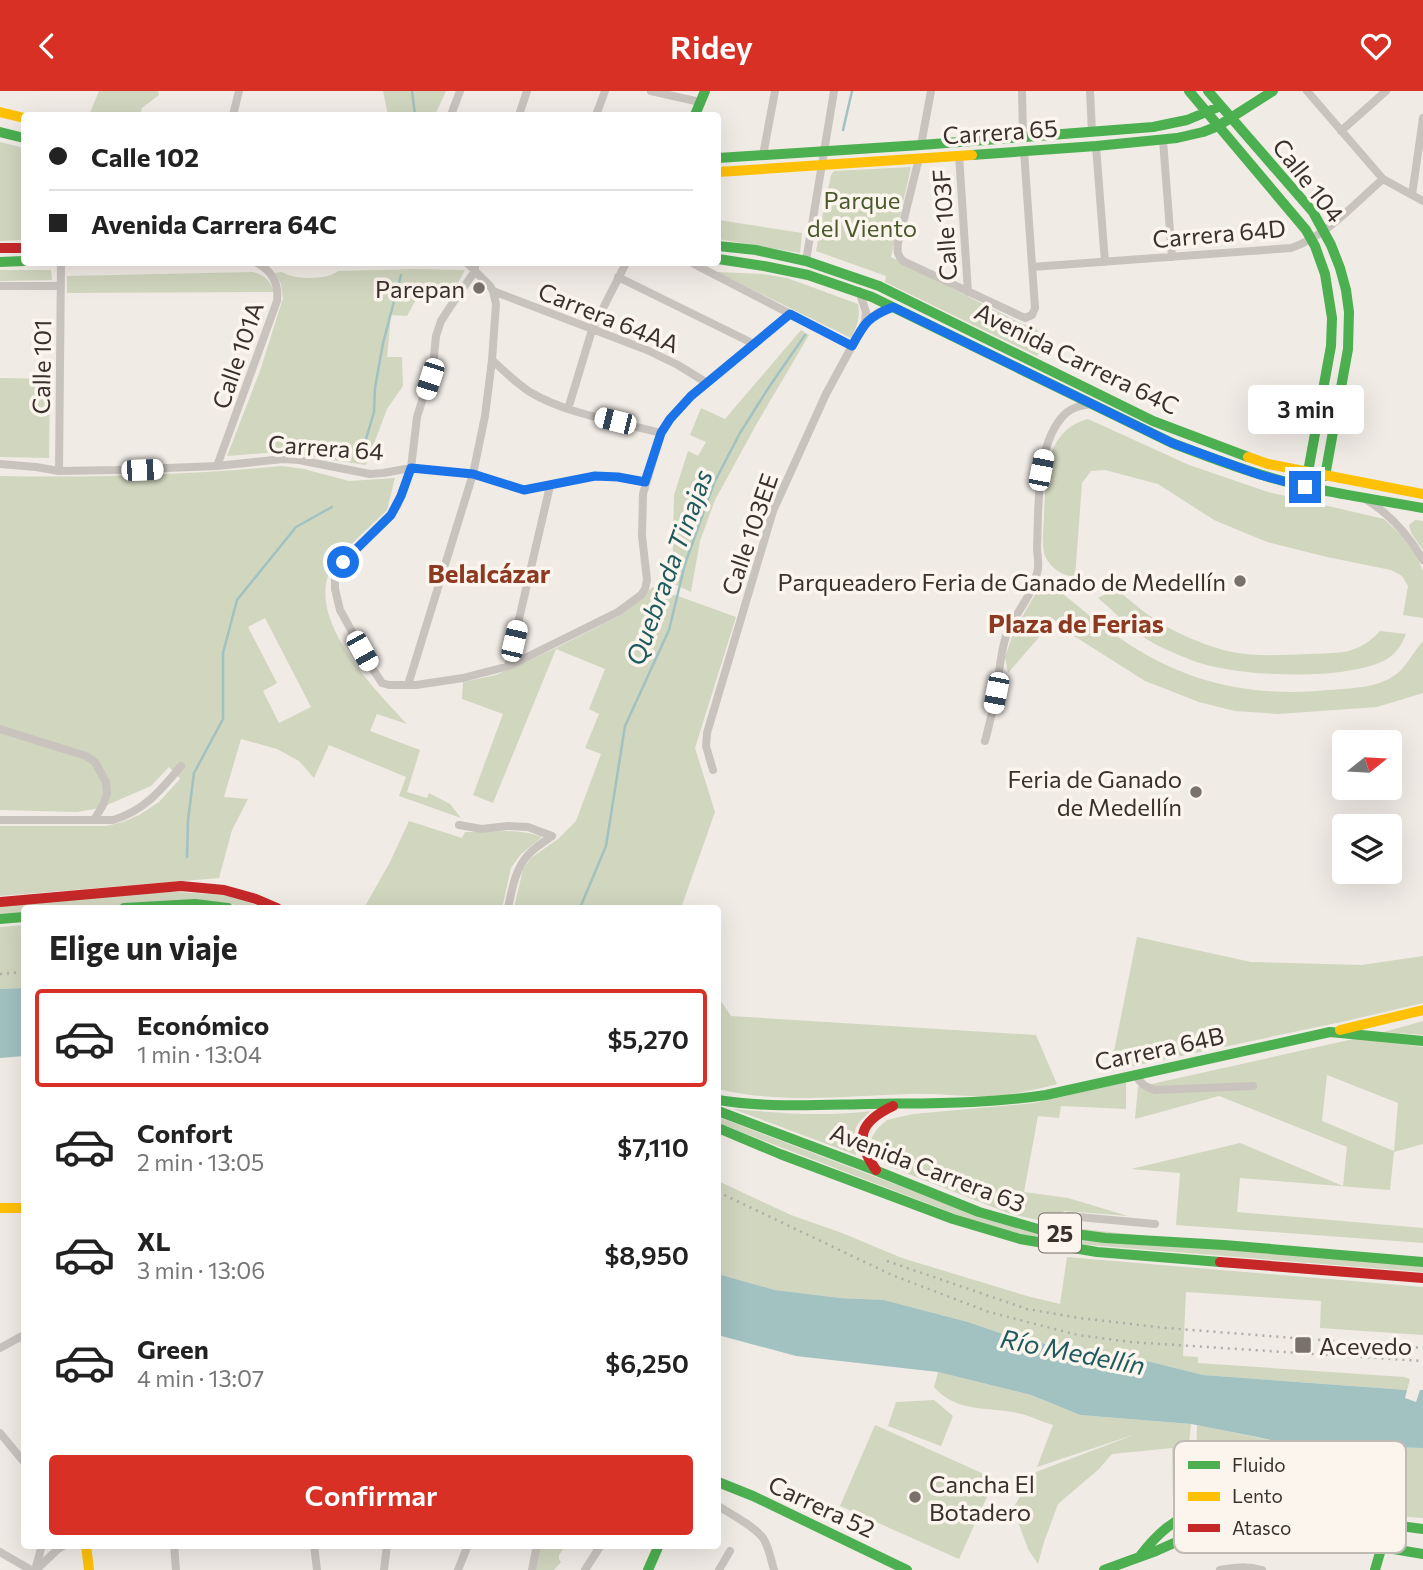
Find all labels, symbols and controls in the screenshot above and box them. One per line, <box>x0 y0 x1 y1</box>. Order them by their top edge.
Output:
text: Ridey <box>670 26 753 66</box>
icon: back <box>28 27 66 65</box>
icon: heart <box>1357 27 1395 65</box>
street label: Carrera 65 <box>941 113 1059 149</box>
street label: Calle 104 <box>1267 132 1351 228</box>
text: Calle 102 <box>91 141 199 172</box>
street label: Calle 103F <box>926 168 962 282</box>
park label: Parque del Viento <box>807 185 917 242</box>
text: Avenida Carrera 64C <box>91 208 337 239</box>
street label: Carrera 64D <box>1151 213 1287 253</box>
place label: Parepan <box>375 274 465 303</box>
street label: Carrera 64AA <box>534 276 684 358</box>
marker: Parepan <box>471 280 487 296</box>
street label: Avenida Carrera 64C <box>970 296 1184 420</box>
street label: Calle 101A <box>205 298 269 412</box>
street label: Calle 101 <box>26 319 56 415</box>
car <box>414 356 447 402</box>
callout: 3 min <box>1247 385 1363 435</box>
text: 3 min <box>1277 395 1335 423</box>
car <box>593 406 638 436</box>
street label: Carrera 64 <box>267 428 385 466</box>
car <box>1027 447 1056 493</box>
car <box>121 459 164 481</box>
water label: Quebrada Tinajas <box>618 465 718 669</box>
street label: Calle 103EE <box>715 469 783 599</box>
route end <box>1289 471 1321 503</box>
route start <box>327 546 359 578</box>
district label: Belalcázar <box>428 557 551 588</box>
place label: Parqueadero Feria de Ganado de Medellín <box>777 567 1226 596</box>
marker: Parqueadero Feria de Ganado de Medellín <box>1232 573 1248 589</box>
district label: Plaza de Ferias <box>988 607 1164 638</box>
car <box>500 618 529 664</box>
car <box>343 628 382 674</box>
car <box>982 670 1011 716</box>
north arrow <box>1332 730 1402 800</box>
map controls <box>1332 730 1402 884</box>
place label: Feria de Ganado de Medellín <box>1007 764 1182 821</box>
marker: Feria de Ganado de Medellín <box>1188 784 1204 800</box>
button: layers <box>1332 814 1402 884</box>
text: Elige un viaje <box>49 927 238 967</box>
icon: car <box>53 1007 116 1070</box>
text: Económico <box>137 1009 269 1040</box>
street label: Carrera 64B <box>1092 1020 1226 1076</box>
text: $5,270 <box>607 1023 689 1054</box>
text: 1 min · 13:04 <box>137 1040 262 1068</box>
icon: car <box>53 1115 116 1178</box>
text: Confort <box>137 1117 233 1148</box>
street label: Avenida Carrera 63 <box>827 1117 1029 1217</box>
text: $7,110 <box>617 1131 689 1162</box>
text: 2 min · 13:05 <box>137 1148 264 1176</box>
road number: 25 <box>1039 1213 1081 1253</box>
icon: car <box>53 1223 116 1286</box>
text: XL <box>137 1225 171 1256</box>
text: $8,950 <box>604 1239 689 1270</box>
text: 3 min · 13:06 <box>137 1256 265 1284</box>
water label: Río Medellín <box>998 1322 1148 1380</box>
icon: car <box>53 1331 116 1394</box>
place label: Acevedo <box>1319 1331 1412 1360</box>
text: Green <box>137 1333 209 1364</box>
marker: Acevedo <box>1293 1335 1313 1355</box>
text: $6,250 <box>605 1347 689 1378</box>
text: 4 min · 13:07 <box>137 1364 264 1392</box>
legend <box>1174 1441 1406 1553</box>
text: Fluido <box>1232 1453 1286 1476</box>
button: Confirmar <box>49 1455 693 1535</box>
street label: Carrera 52 <box>764 1469 880 1543</box>
place label: Cancha El Botadero <box>929 1469 1035 1526</box>
text: Lento <box>1232 1484 1283 1507</box>
marker: Cancha El Botadero <box>907 1489 923 1505</box>
text: Atasco <box>1232 1516 1291 1539</box>

